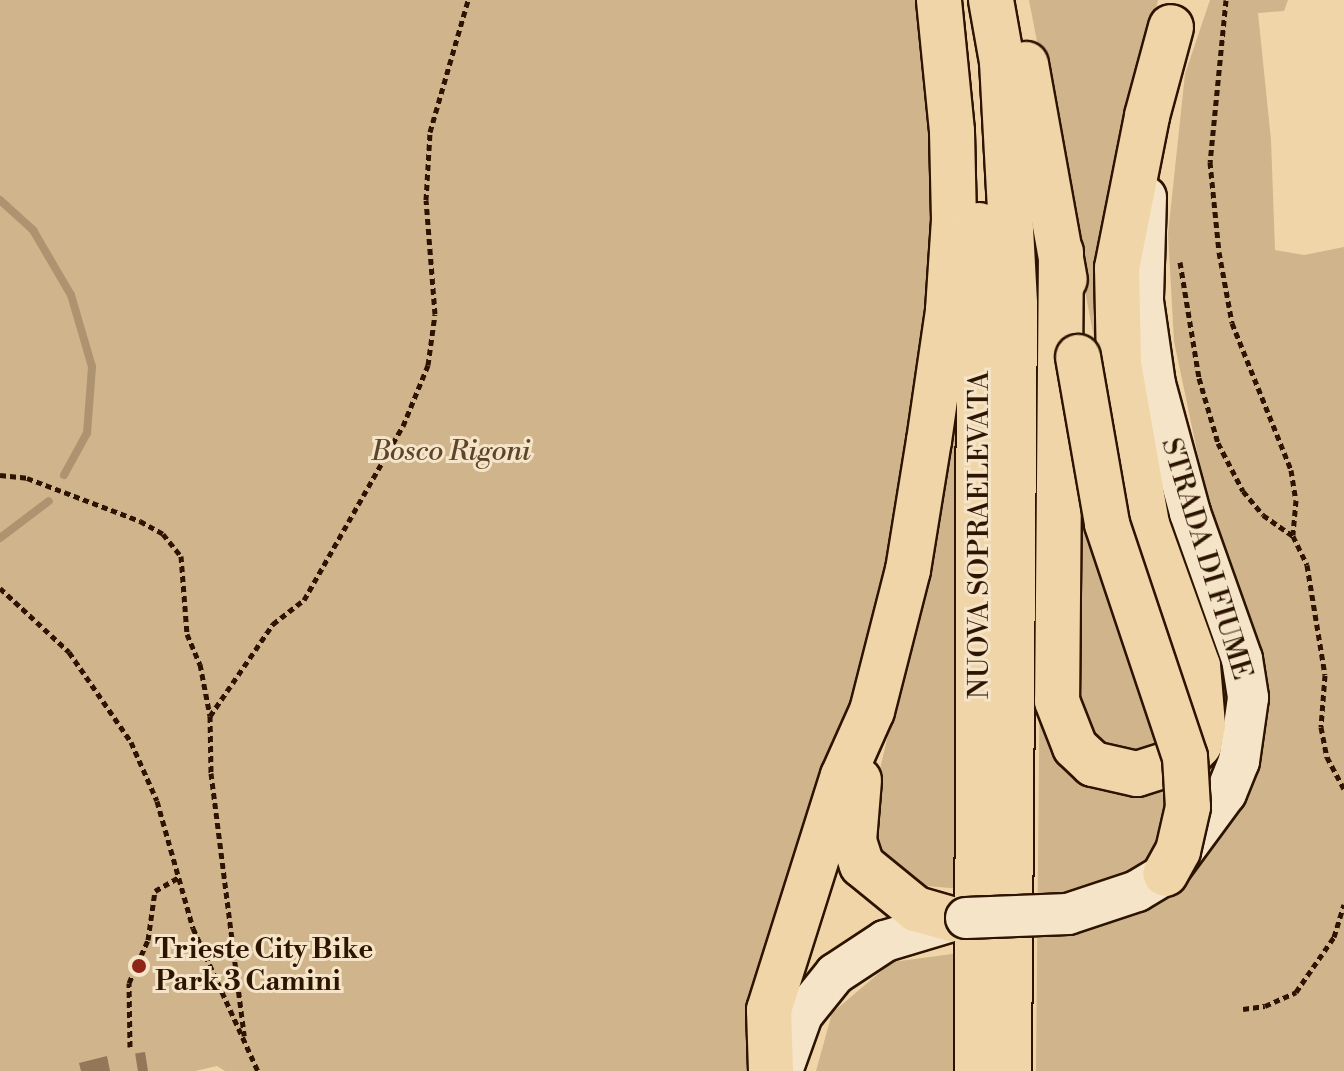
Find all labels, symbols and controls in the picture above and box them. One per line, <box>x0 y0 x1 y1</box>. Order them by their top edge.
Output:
street label: NUOVA SOPRAELEVATA <box>963 371 997 699</box>
street label: STRADA DI FIUME <box>1153 434 1259 684</box>
park label: Bosco Rigoni <box>371 435 531 469</box>
place label: Trieste City Bike Park 3 Camini <box>155 933 373 999</box>
marker: Trieste City Bike Park 3 Camini <box>130 957 148 975</box>

